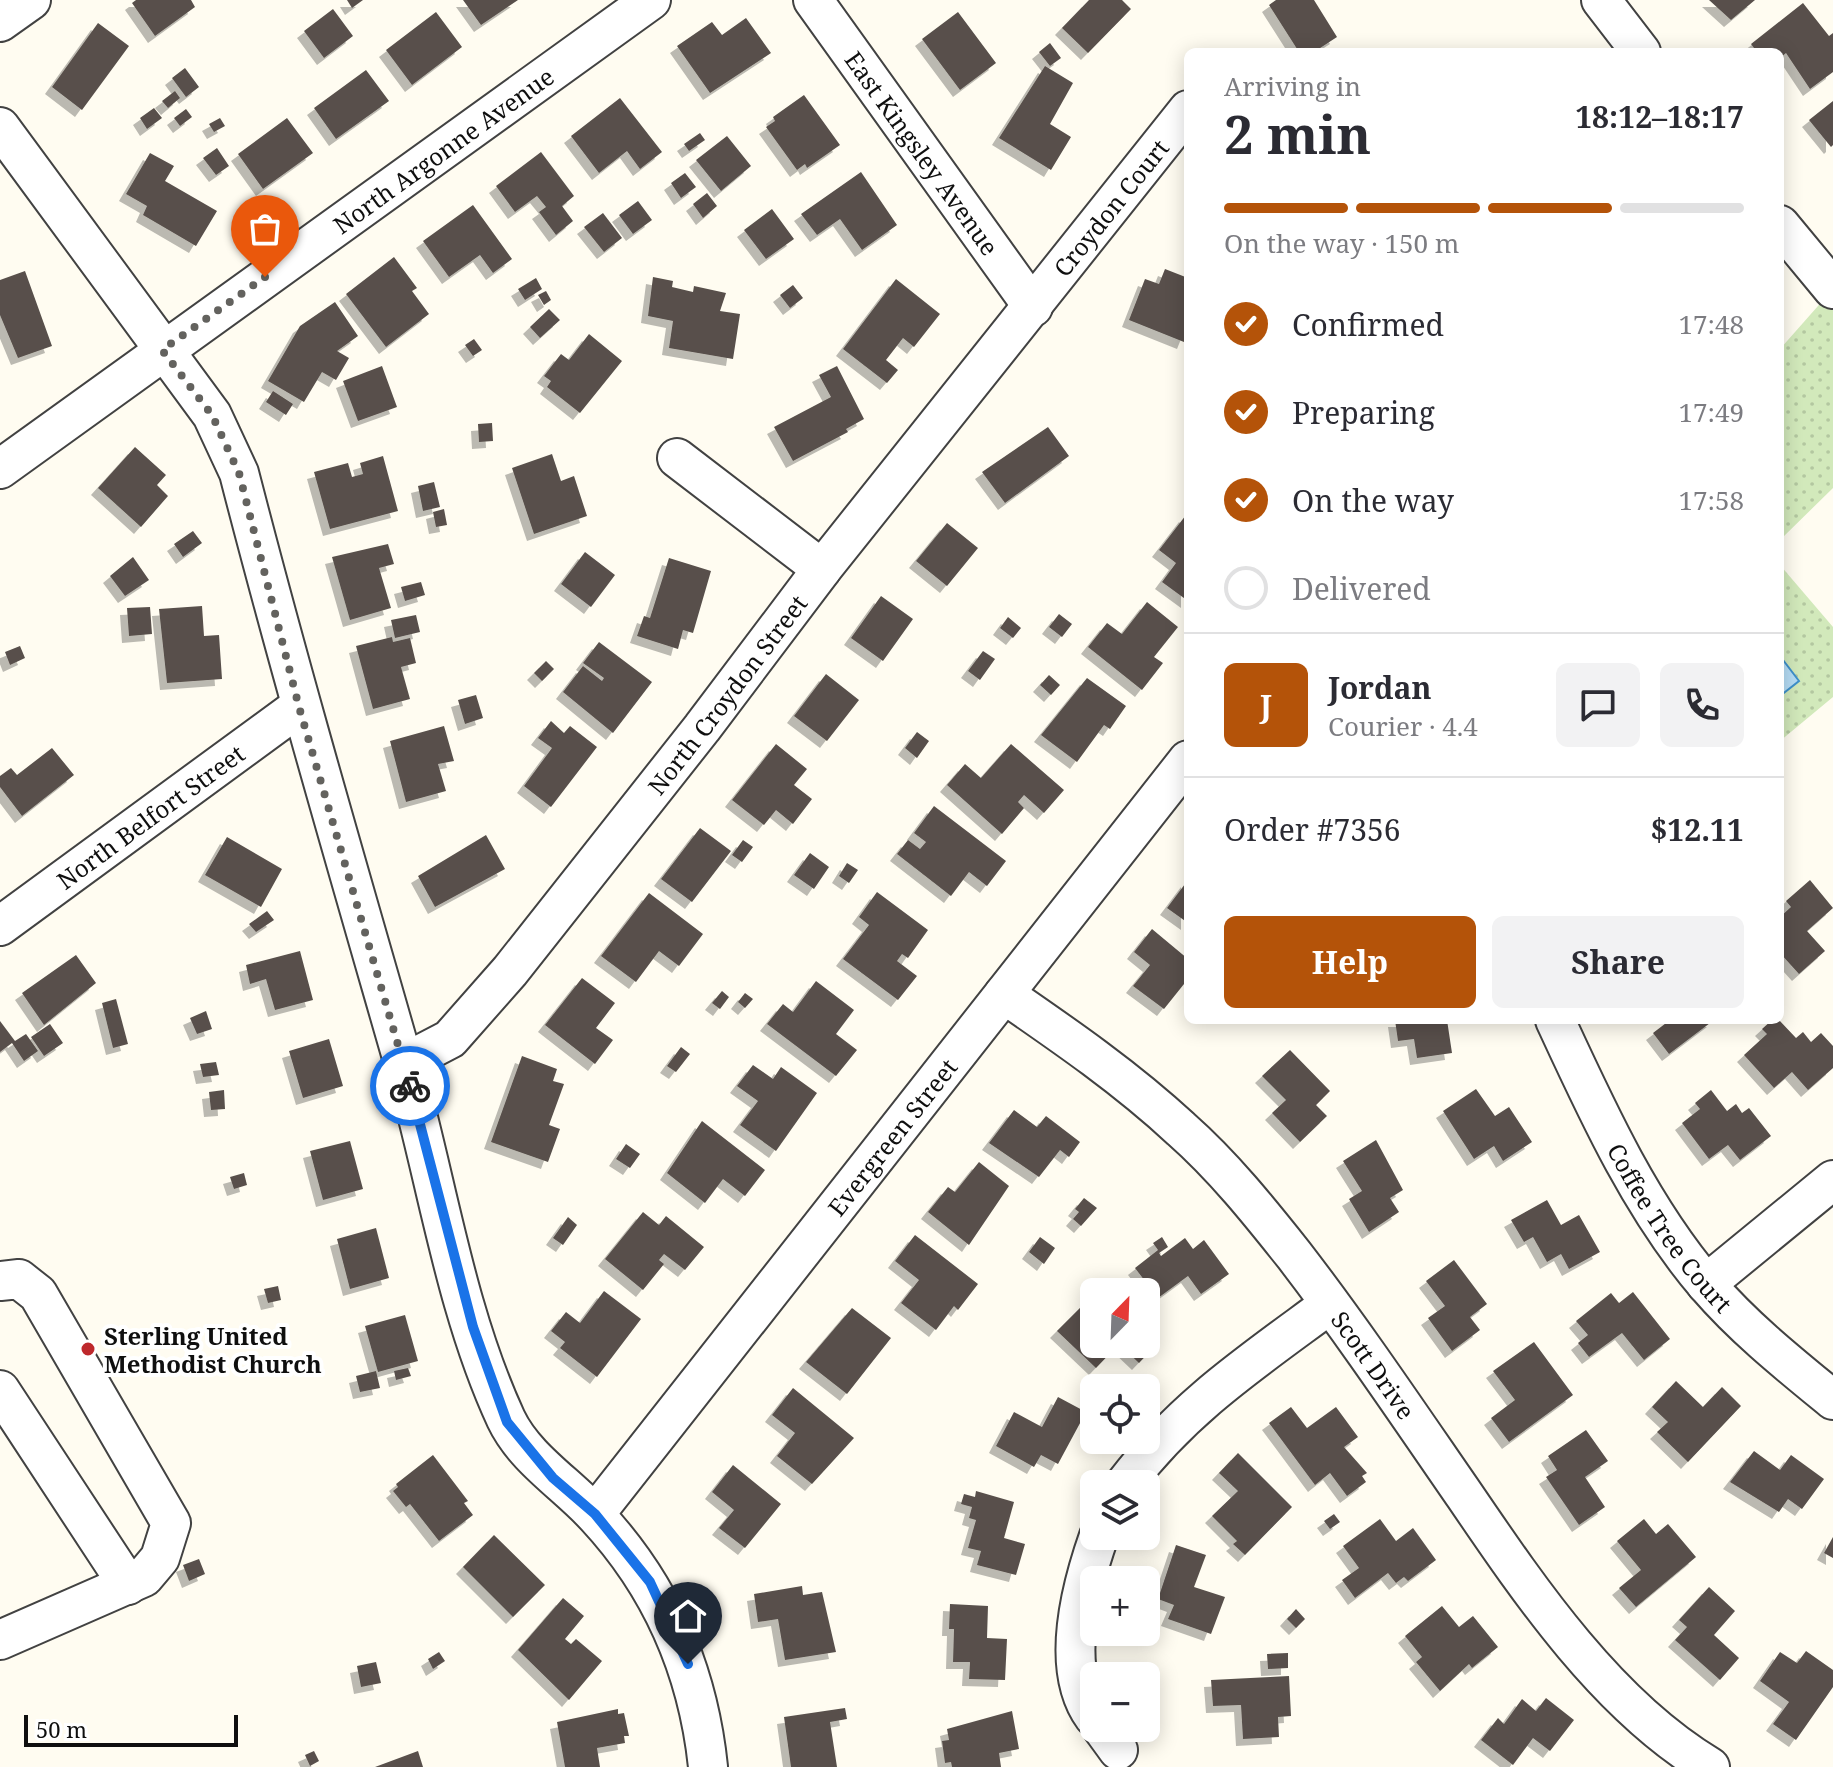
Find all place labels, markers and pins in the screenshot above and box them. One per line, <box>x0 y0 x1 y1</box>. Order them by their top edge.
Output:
pin <box>231 195 299 277</box>
place label: Sterling United Methodist Church <box>104 1319 322 1380</box>
marker: Sterling United Methodist Church <box>79 1340 97 1358</box>
pin <box>654 1582 722 1664</box>

